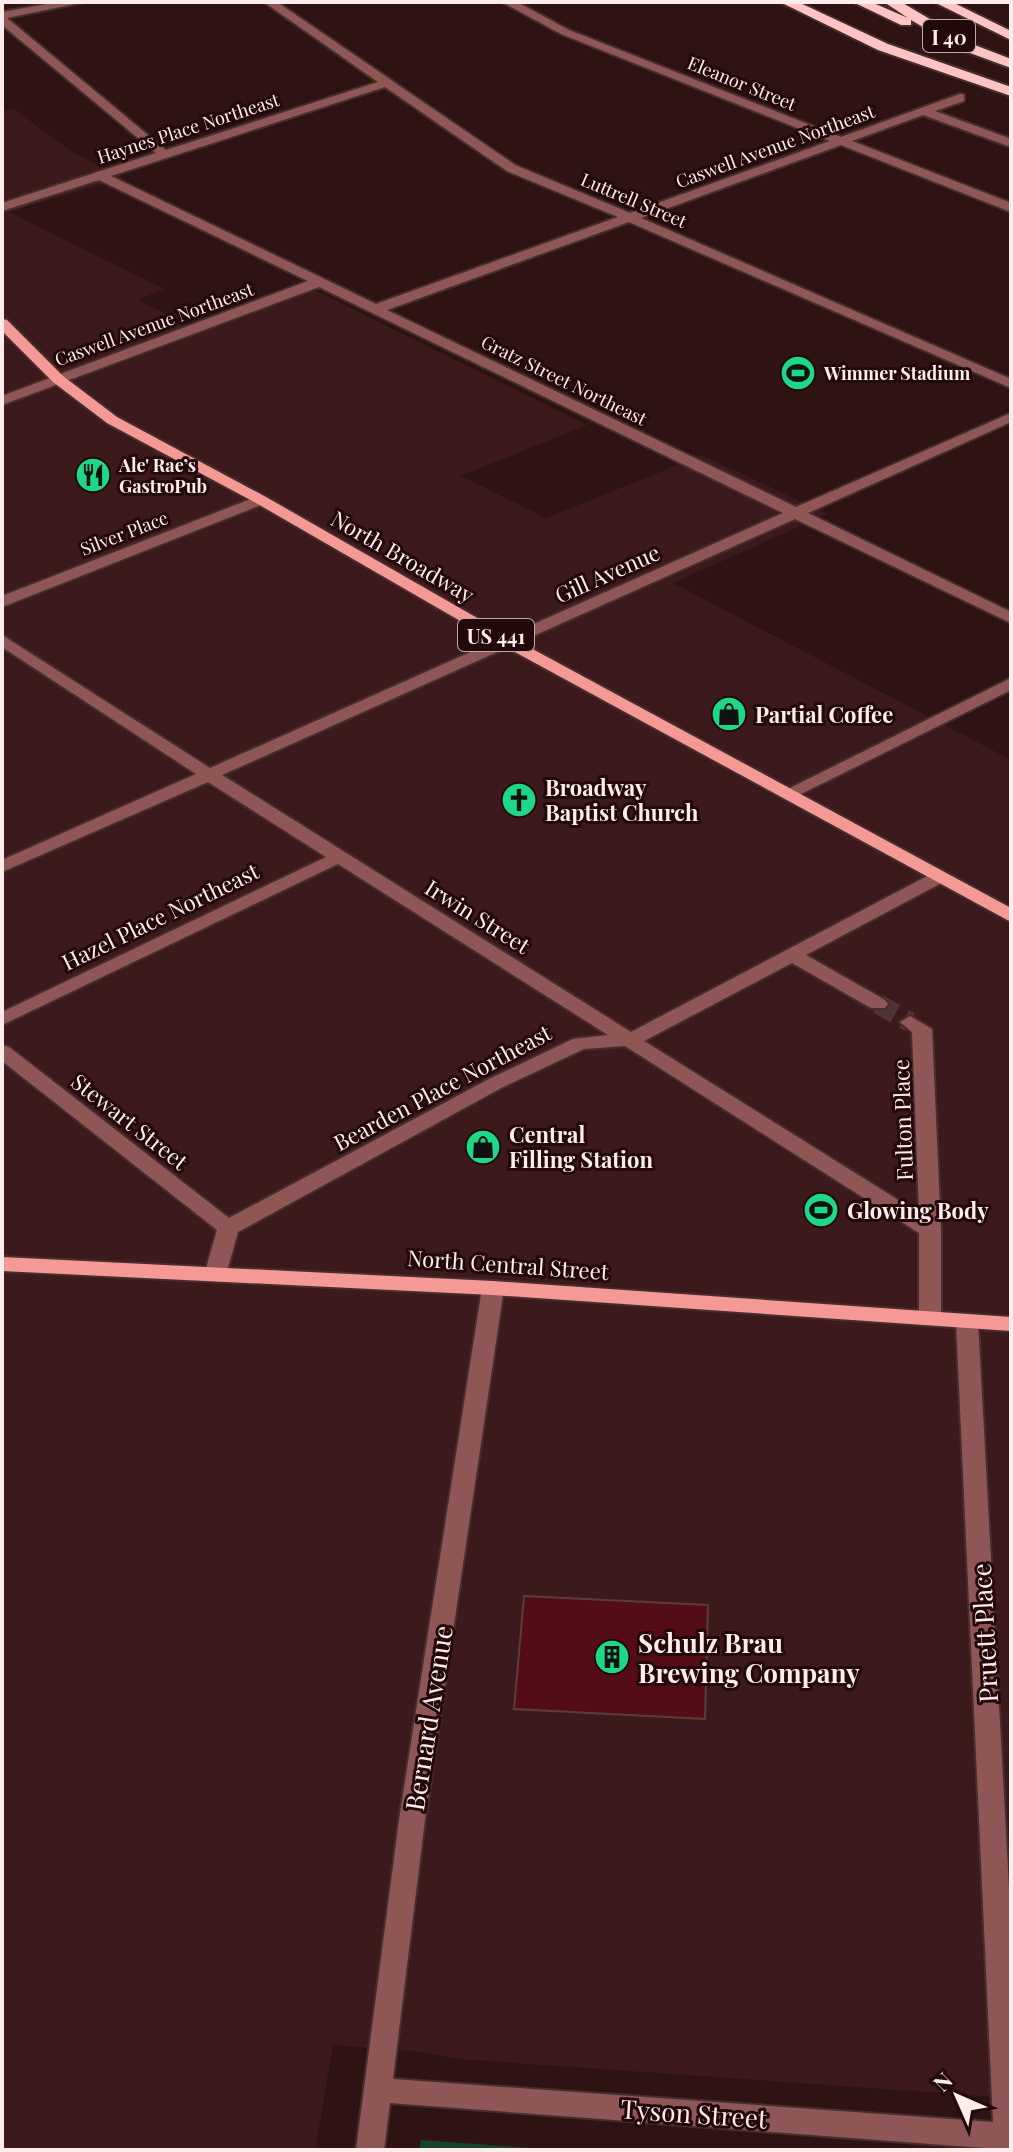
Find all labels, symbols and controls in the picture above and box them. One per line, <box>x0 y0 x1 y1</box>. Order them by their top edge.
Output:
road number: I 40 <box>923 20 975 52</box>
street label: Eleanor Street <box>684 50 800 116</box>
street label: Haynes Place Northeast <box>94 87 283 169</box>
street label: Caswell Avenue Northeast <box>672 99 878 193</box>
street label: Luttrell Street <box>577 167 691 233</box>
street label: Caswell Avenue Northeast <box>51 277 257 371</box>
street label: Gratz Street Northeast <box>477 329 651 431</box>
sports icon: Wimmer Stadium <box>779 354 817 392</box>
place label: Wimmer Stadium <box>823 361 971 385</box>
place label: Ale' Rae’s GastroPub <box>118 453 207 498</box>
restaurant icon: Ale' Rae’s GastroPub <box>74 456 112 494</box>
street label: North Broadway <box>326 503 480 609</box>
street label: Silver Place <box>77 505 171 561</box>
street label: Gill Avenue <box>550 537 664 609</box>
road number: US 441 <box>458 619 534 651</box>
shop icon: Partial Coffee <box>710 695 748 733</box>
place label: Partial Coffee <box>755 699 893 729</box>
place label: Broadway Baptist Church <box>545 772 699 827</box>
church icon: Broadway Baptist Church <box>500 781 538 819</box>
street label: Hazel Place Northeast <box>57 855 265 977</box>
street label: Irwin Street <box>420 872 537 961</box>
street label: Bearden Place Northeast <box>328 1016 557 1157</box>
street label: Fulton Place <box>885 1059 919 1181</box>
street label: Stewart Street <box>66 1066 195 1177</box>
place label: Central Filling Station <box>509 1119 653 1174</box>
shop icon: Central Filling Station <box>464 1128 502 1166</box>
sports icon: Glowing Body <box>802 1191 840 1229</box>
place label: Glowing Body <box>847 1195 989 1225</box>
street label: North Central Street <box>406 1242 611 1286</box>
street label: Pruett Place <box>963 1562 1005 1704</box>
street label: Bernard Avenue <box>396 1623 460 1813</box>
place label: Schulz Brau Brewing Company <box>638 1625 860 1690</box>
building icon: Schulz Brau Brewing Company <box>593 1638 631 1676</box>
north arrow <box>917 2056 997 2136</box>
text: N <box>926 2065 958 2097</box>
street label: Tyson Street <box>620 2090 769 2136</box>

